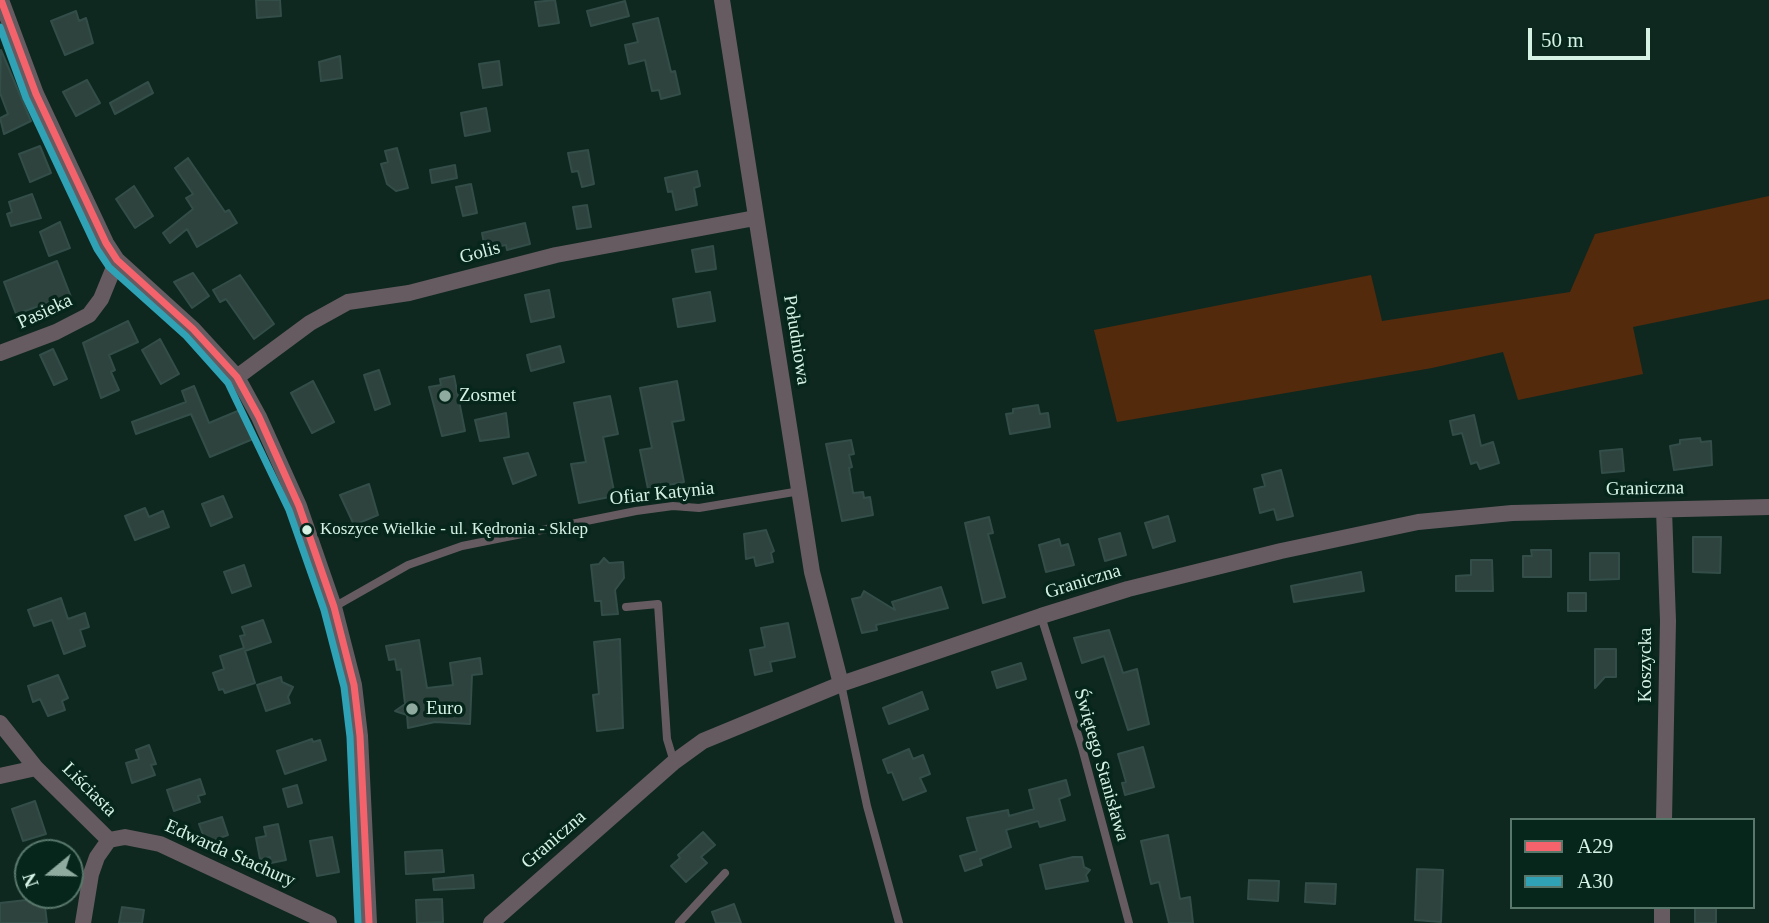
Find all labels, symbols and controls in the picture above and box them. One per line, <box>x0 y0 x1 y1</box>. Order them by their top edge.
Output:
scale bar <box>1531 14 1654 58</box>
text: 50 m <box>1541 28 1584 52</box>
street label: Golis <box>457 237 503 269</box>
street label: Pasieka <box>14 289 76 335</box>
street label: Południowa <box>778 293 814 387</box>
place label: Zosmet <box>459 385 516 407</box>
marker: Zosmet <box>437 388 453 404</box>
street label: Ofiar Katynia <box>609 477 715 511</box>
street label: Graniczna <box>1606 477 1684 501</box>
place label: Koszyce Wielkie - ul. Kędronia - Sklep <box>320 520 588 540</box>
marker: Koszyce Wielkie - ul. Kędronia - Sklep <box>300 523 314 537</box>
street label: Graniczna <box>1042 560 1124 604</box>
street label: Koszycka <box>1635 628 1657 702</box>
street label: Świętego Stanisława <box>1068 686 1134 844</box>
place label: Euro <box>426 698 463 720</box>
marker: Euro <box>404 701 420 717</box>
street label: Liściasta <box>57 758 121 822</box>
street label: Graniczna <box>517 806 591 874</box>
street label: Edwarda Stachury <box>162 815 298 893</box>
legend <box>1510 818 1755 909</box>
text: A29 <box>1577 834 1613 858</box>
north arrow <box>14 839 84 909</box>
text: A30 <box>1577 869 1613 893</box>
text: N <box>18 870 43 890</box>

